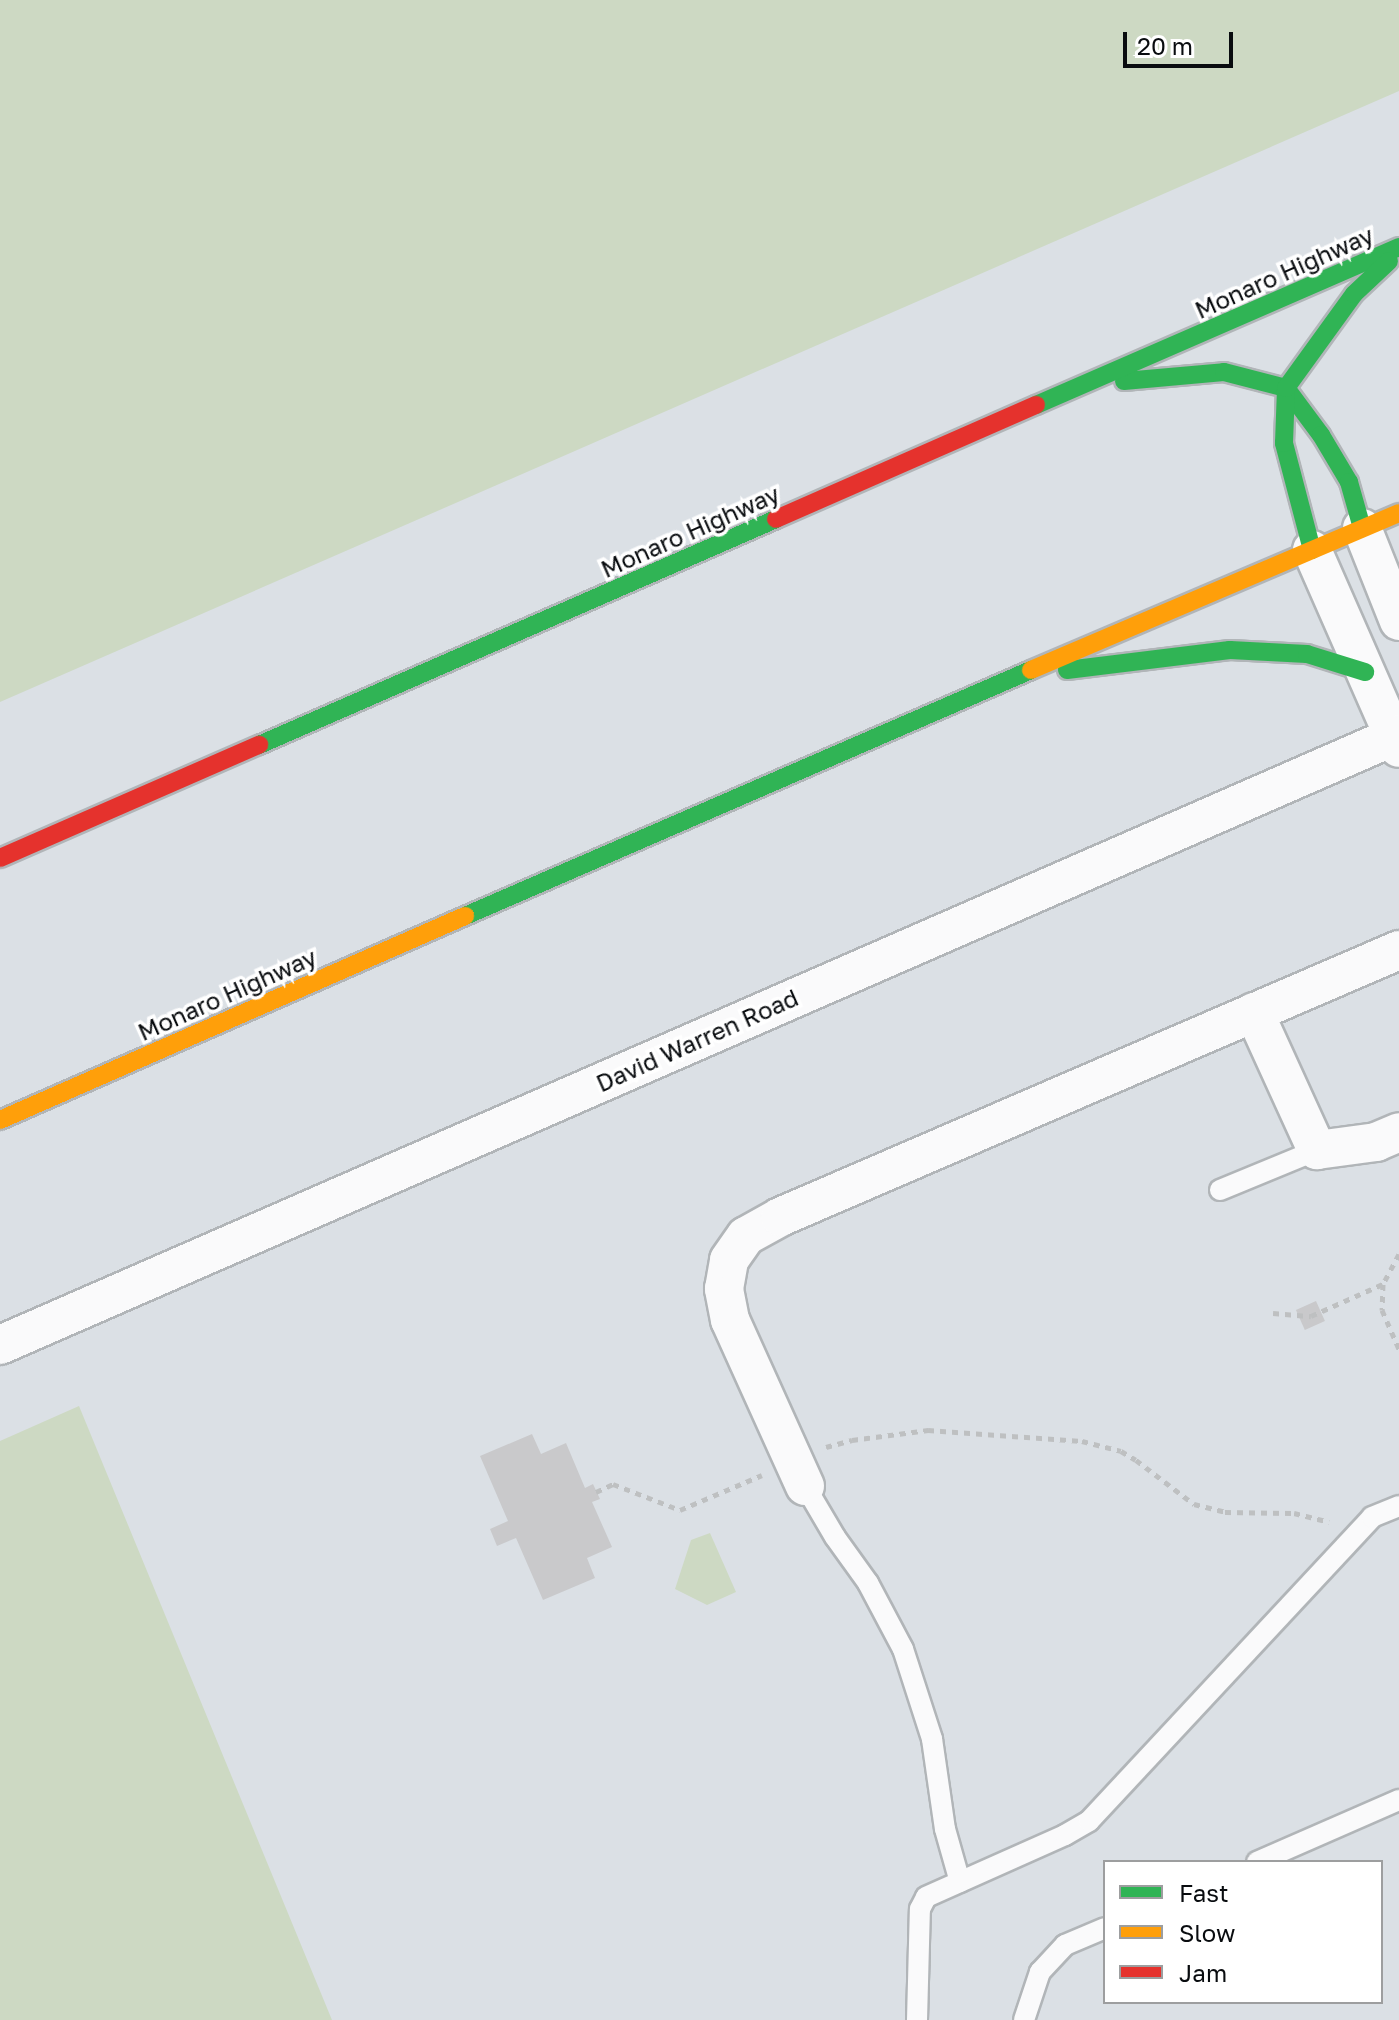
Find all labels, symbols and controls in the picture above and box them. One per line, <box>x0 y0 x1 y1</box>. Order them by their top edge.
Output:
scale bar <box>1127 16 1237 66</box>
text: 20 m <box>1137 31 1193 60</box>
street label: Monaro Highway <box>1190 220 1378 324</box>
street label: Monaro Highway <box>596 479 784 583</box>
street label: Monaro Highway <box>133 942 321 1046</box>
street label: David Warren Road <box>592 982 802 1098</box>
legend <box>1103 1860 1383 2004</box>
text: Fast <box>1179 1878 1229 1907</box>
text: Slow <box>1179 1918 1235 1947</box>
text: Jam <box>1179 1958 1227 1987</box>

